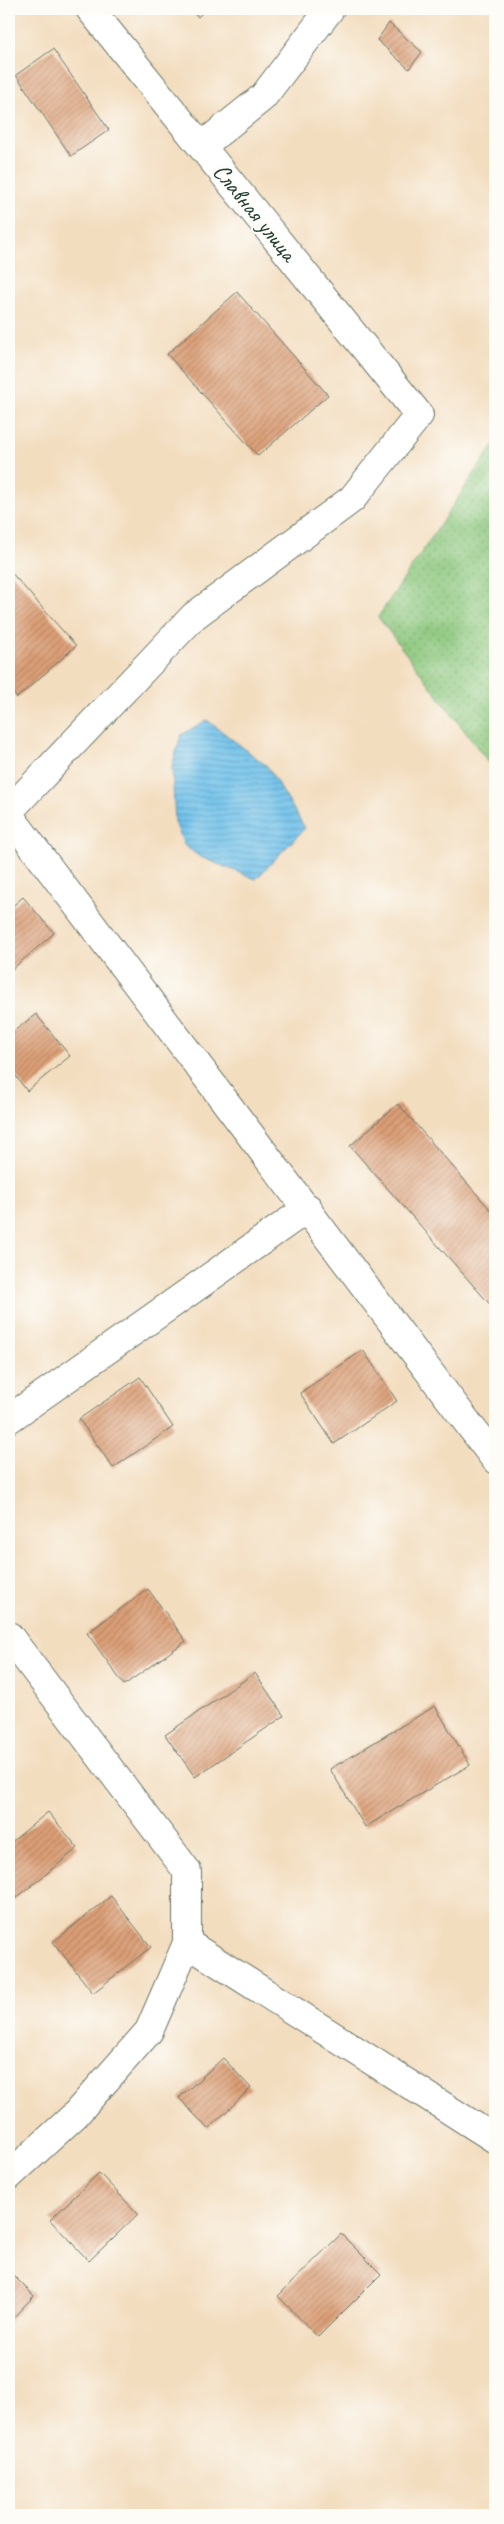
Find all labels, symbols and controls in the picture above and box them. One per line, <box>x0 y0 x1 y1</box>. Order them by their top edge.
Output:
street label: Славная улица <box>206 157 305 269</box>

